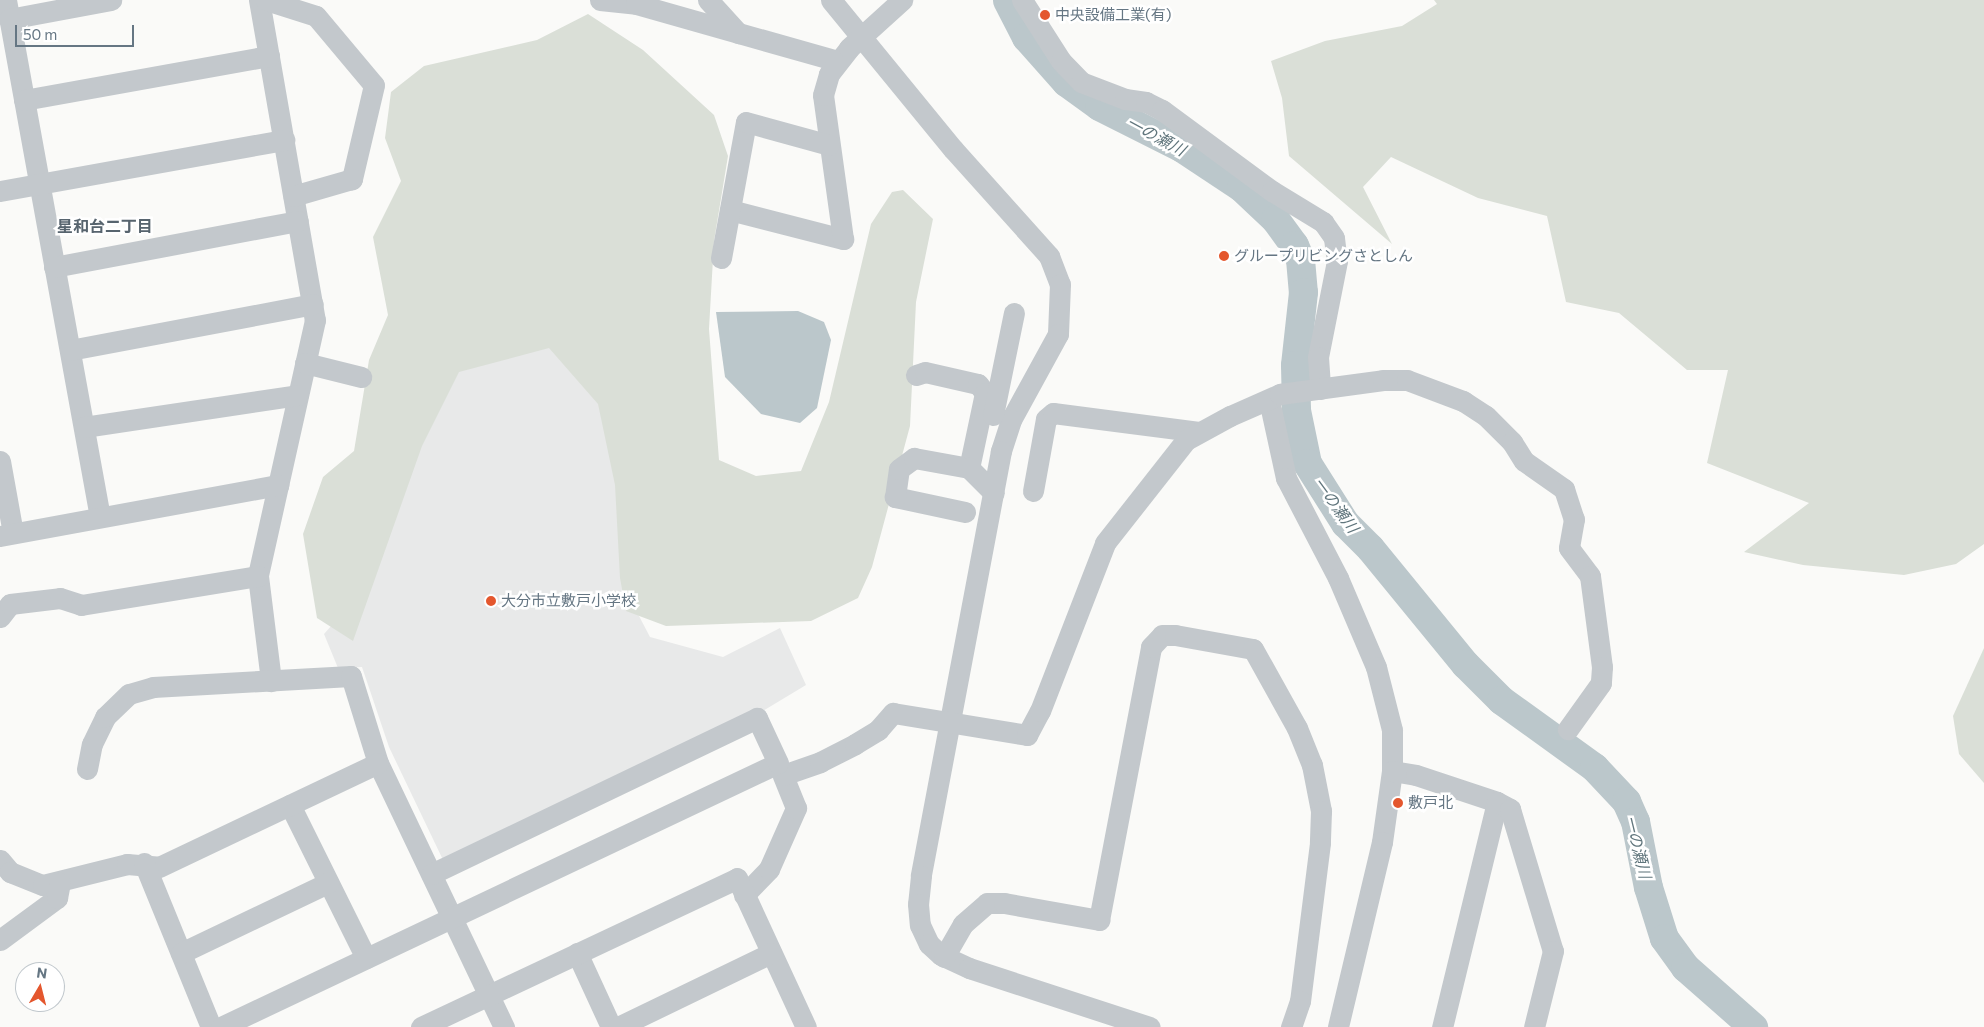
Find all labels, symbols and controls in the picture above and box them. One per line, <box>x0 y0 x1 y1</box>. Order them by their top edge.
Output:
place label: 中央設備工業(有) <box>1055 6 1172 24</box>
marker: 中央設備工業(有) <box>1039 9 1051 21</box>
scale bar <box>18 15 136 47</box>
text: 50 m <box>23 25 57 43</box>
water label: 一の瀬川 <box>1123 113 1189 159</box>
district label: 星和台二丁目 <box>57 216 153 236</box>
place label: グループリビングさとしん <box>1234 247 1414 265</box>
marker: グループリビングさとしん <box>1218 250 1230 262</box>
water label: 一の瀬川 <box>1309 473 1363 537</box>
place label: 大分市立敷戸小学校 <box>501 592 636 610</box>
marker: 大分市立敷戸小学校 <box>485 595 497 607</box>
place label: 敷戸北 <box>1408 794 1453 812</box>
marker: 敷戸北 <box>1392 797 1404 809</box>
water label: 一の瀬川 <box>1621 814 1655 880</box>
north arrow <box>15 962 65 1012</box>
text: N <box>36 963 48 982</box>

